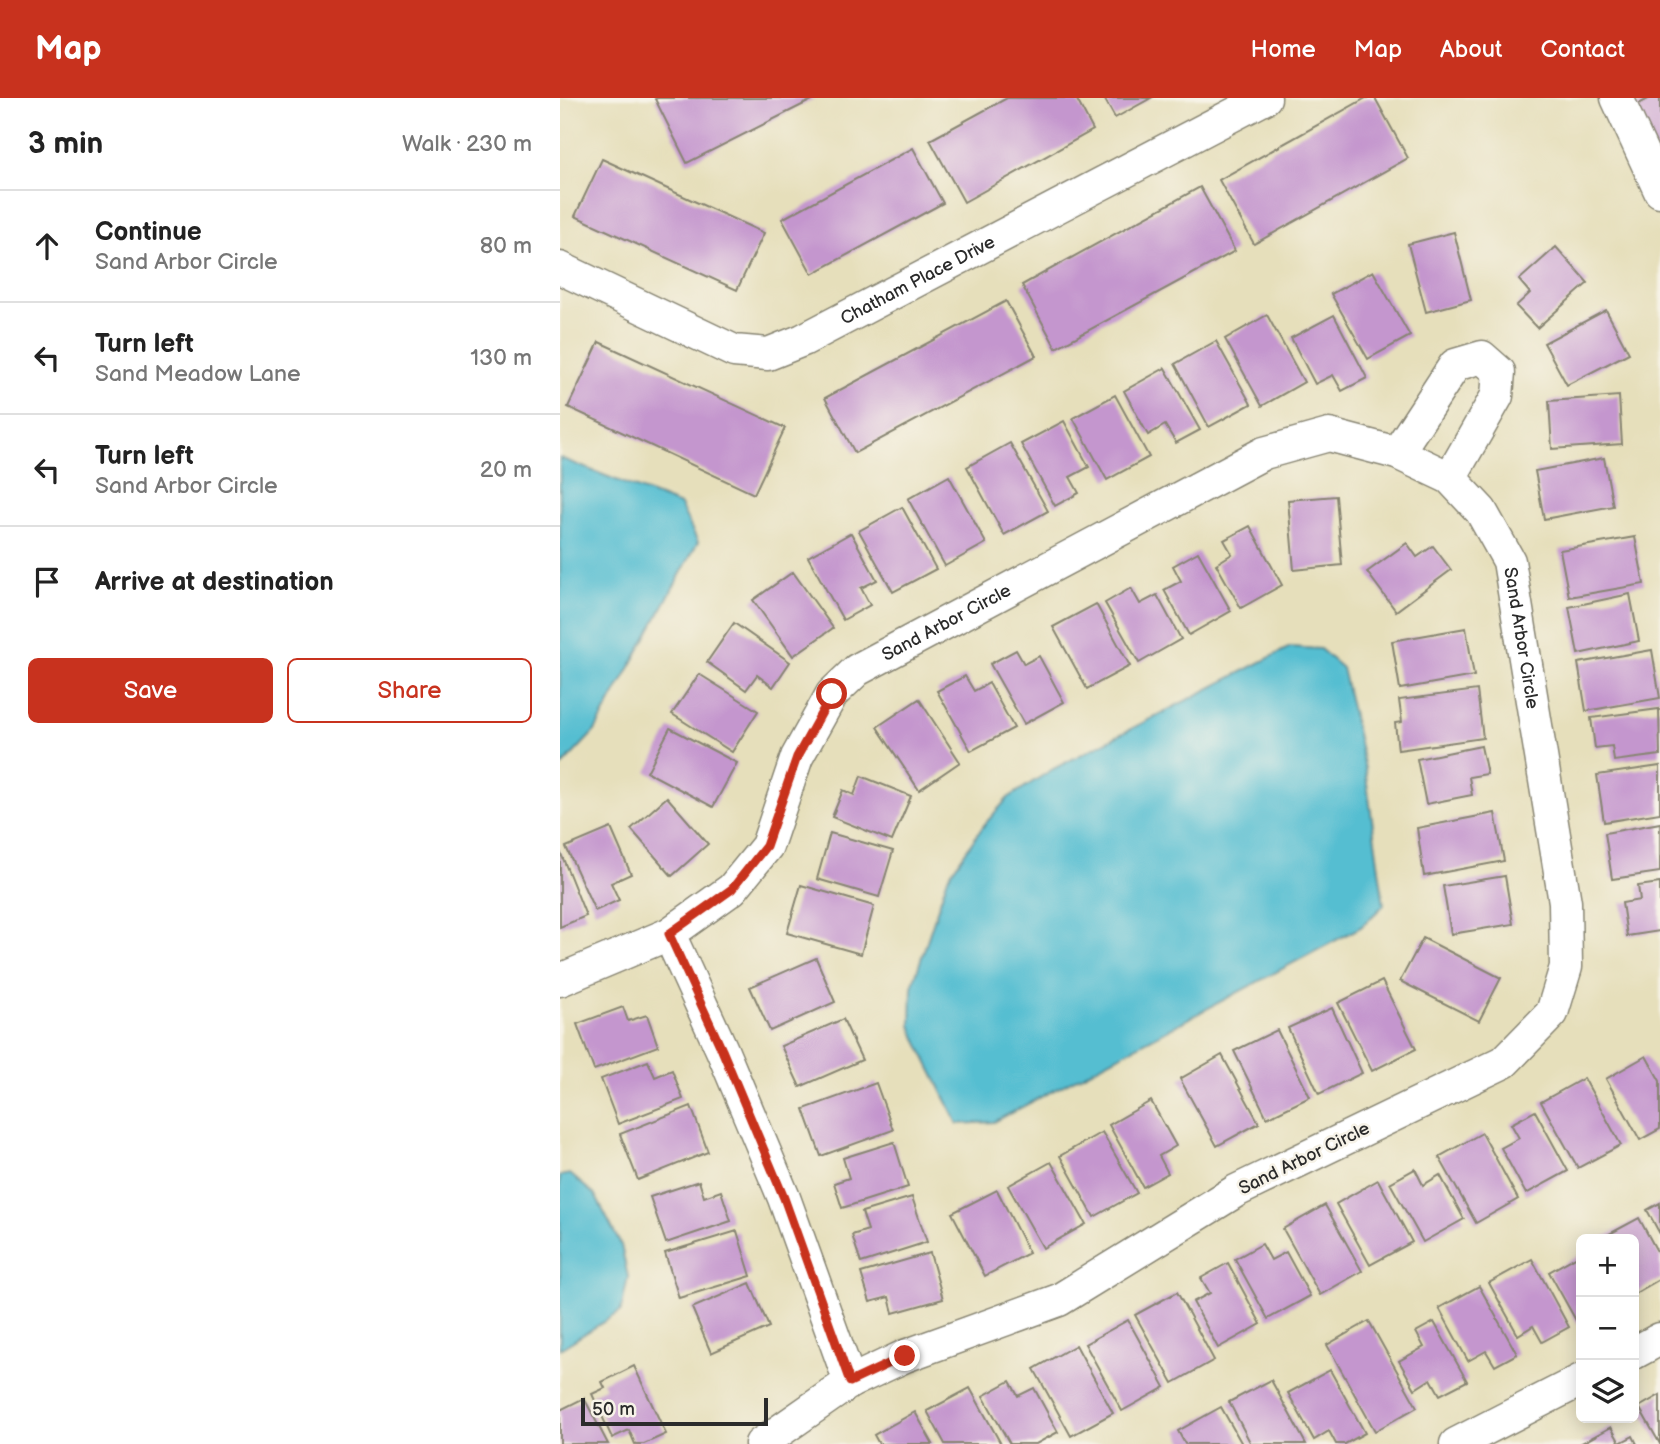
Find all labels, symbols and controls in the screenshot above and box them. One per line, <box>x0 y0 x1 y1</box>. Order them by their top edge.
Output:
text: Map <box>35 29 101 69</box>
text: Home <box>1251 35 1316 64</box>
text: Map <box>1354 35 1402 64</box>
text: About <box>1440 35 1502 64</box>
text: Contact <box>1540 35 1625 64</box>
text: 3 min <box>28 126 103 162</box>
text: Walk · 230 m <box>402 130 532 158</box>
text: Continue <box>95 217 202 248</box>
icon: ahead <box>28 227 66 265</box>
street label: Chatham Place Drive <box>837 231 999 329</box>
text: 80 m <box>480 232 532 260</box>
text: Sand Arbor Circle <box>95 248 278 276</box>
text: Turn left <box>95 329 194 360</box>
icon: left <box>28 339 66 377</box>
text: 130 m <box>470 344 532 372</box>
text: Sand Meadow Lane <box>95 360 301 388</box>
text: Turn left <box>95 441 194 472</box>
icon: left <box>28 451 66 489</box>
text: 20 m <box>480 456 532 484</box>
text: Sand Arbor Circle <box>95 472 278 500</box>
icon: arrive <box>28 563 66 601</box>
street label: Sand Arbor Circle <box>1499 566 1543 711</box>
text: Arrive at destination <box>95 567 334 598</box>
street label: Sand Arbor Circle <box>878 580 1015 666</box>
button: Save <box>28 658 273 723</box>
button: Share <box>287 658 532 723</box>
route start <box>816 678 847 709</box>
street label: Sand Arbor Circle <box>1235 1118 1373 1199</box>
map controls <box>1576 1234 1639 1423</box>
button: + <box>1576 1234 1639 1297</box>
button: − <box>1576 1297 1639 1360</box>
route end <box>889 1340 920 1371</box>
button: layers <box>1576 1360 1639 1423</box>
scale bar <box>581 1395 768 1427</box>
text: 50 m <box>592 1398 635 1421</box>

